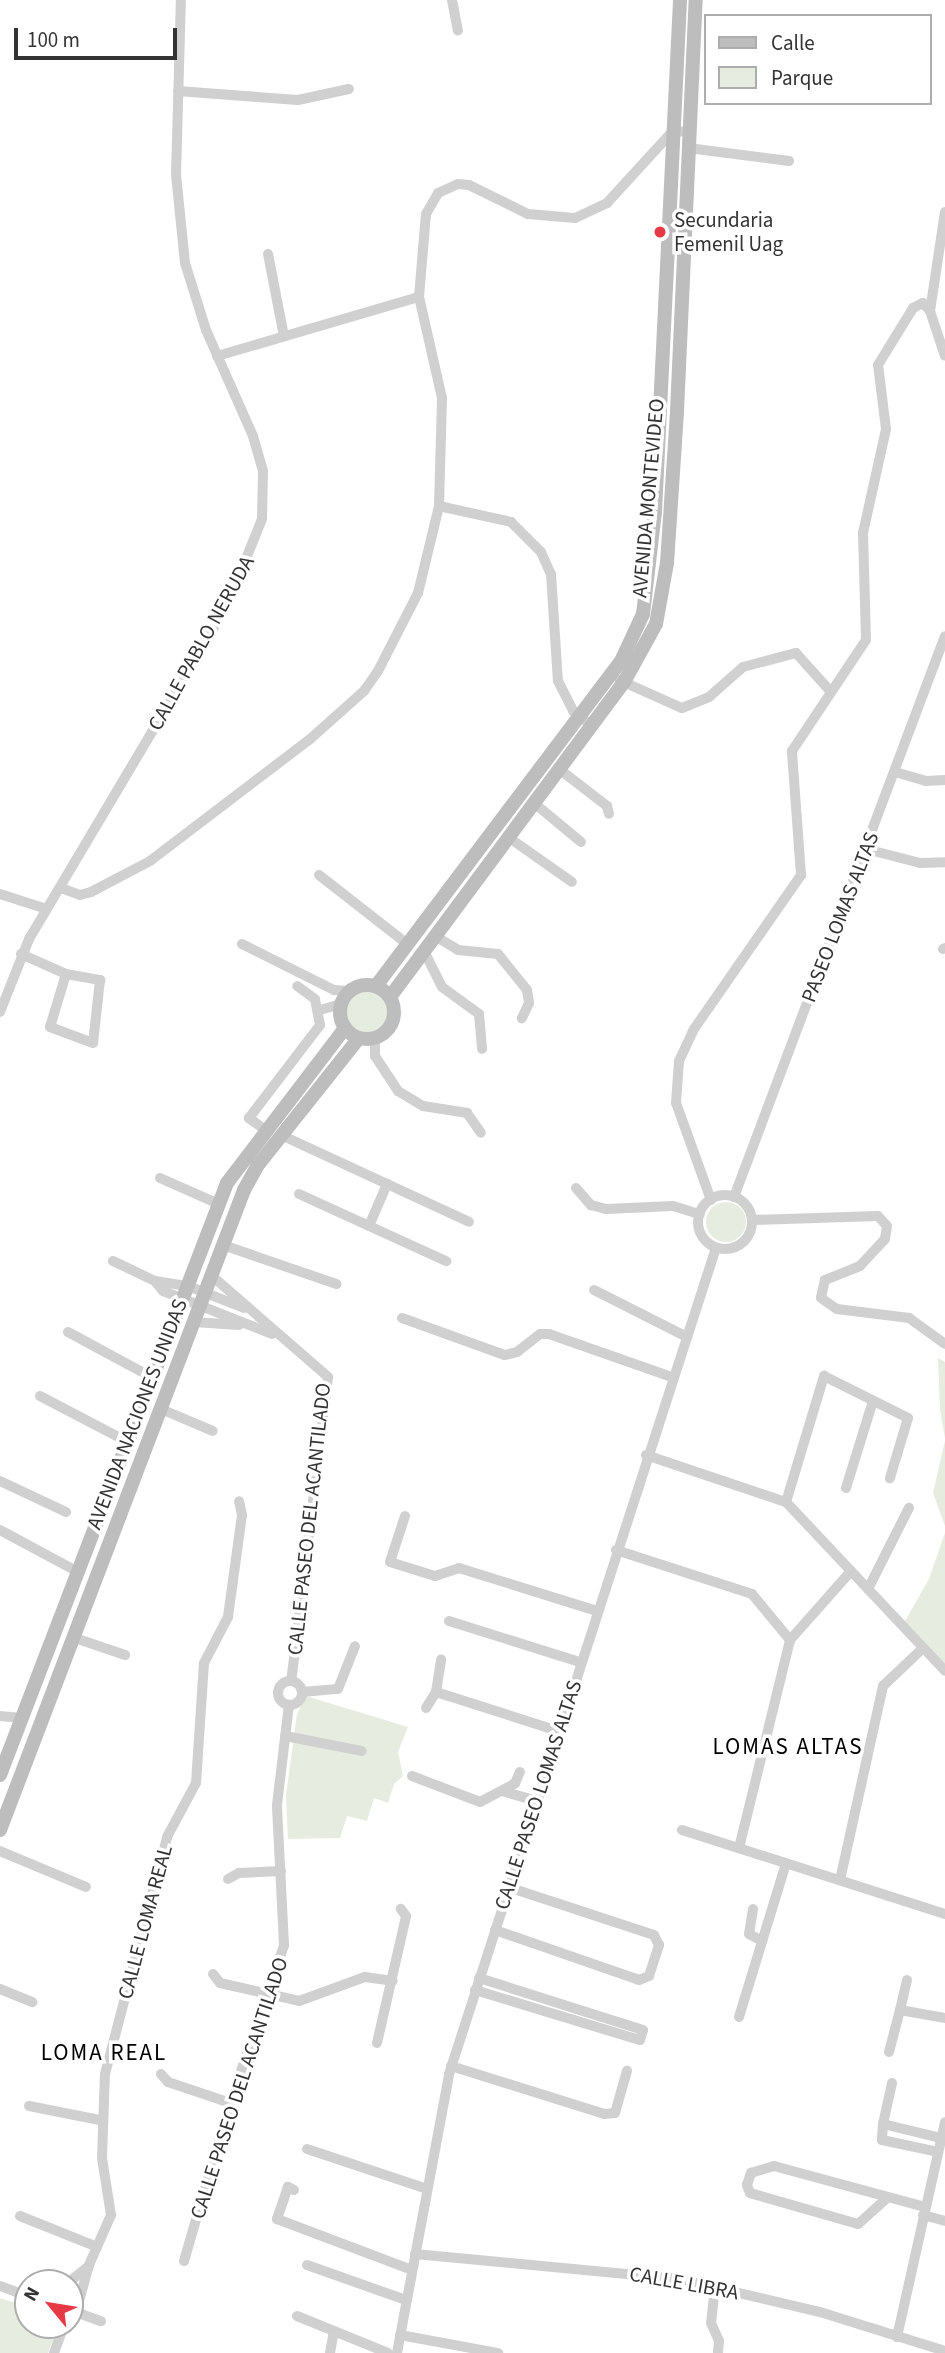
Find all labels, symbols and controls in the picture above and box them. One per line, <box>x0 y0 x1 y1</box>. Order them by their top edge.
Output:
scale bar <box>18 14 180 58</box>
legend <box>704 14 931 105</box>
text: 100 m <box>27 25 80 55</box>
text: Calle <box>771 28 815 58</box>
text: Parque <box>771 63 833 93</box>
place label: Secundaria Femenil Uag <box>674 207 783 257</box>
marker: Secundaria Femenil Uag <box>652 224 668 240</box>
street label: AVENIDA MONTEVIDEO <box>627 397 669 599</box>
street label: CALLE PABLO NERUDA <box>143 551 259 735</box>
street label: PASEO LOMAS ALTAS <box>796 828 884 1006</box>
street label: AVENIDA NACIONES UNIDAS <box>81 1295 193 1533</box>
street label: CALLE PASEO DEL ACANTILADO <box>282 1382 336 1656</box>
street label: CALLE PASEO LOMAS ALTAS <box>489 1677 587 1913</box>
district label: LOMAS ALTAS <box>714 1733 862 1761</box>
street label: CALLE LOMA REAL <box>112 1842 178 2002</box>
street label: CALLE PASEO DEL ACANTILADO <box>185 1954 293 2222</box>
district label: LOMA REAL <box>42 2039 166 2067</box>
street label: CALLE LIBRA <box>627 2261 741 2305</box>
north arrow <box>14 2269 84 2339</box>
text: N <box>17 2282 47 2306</box>

